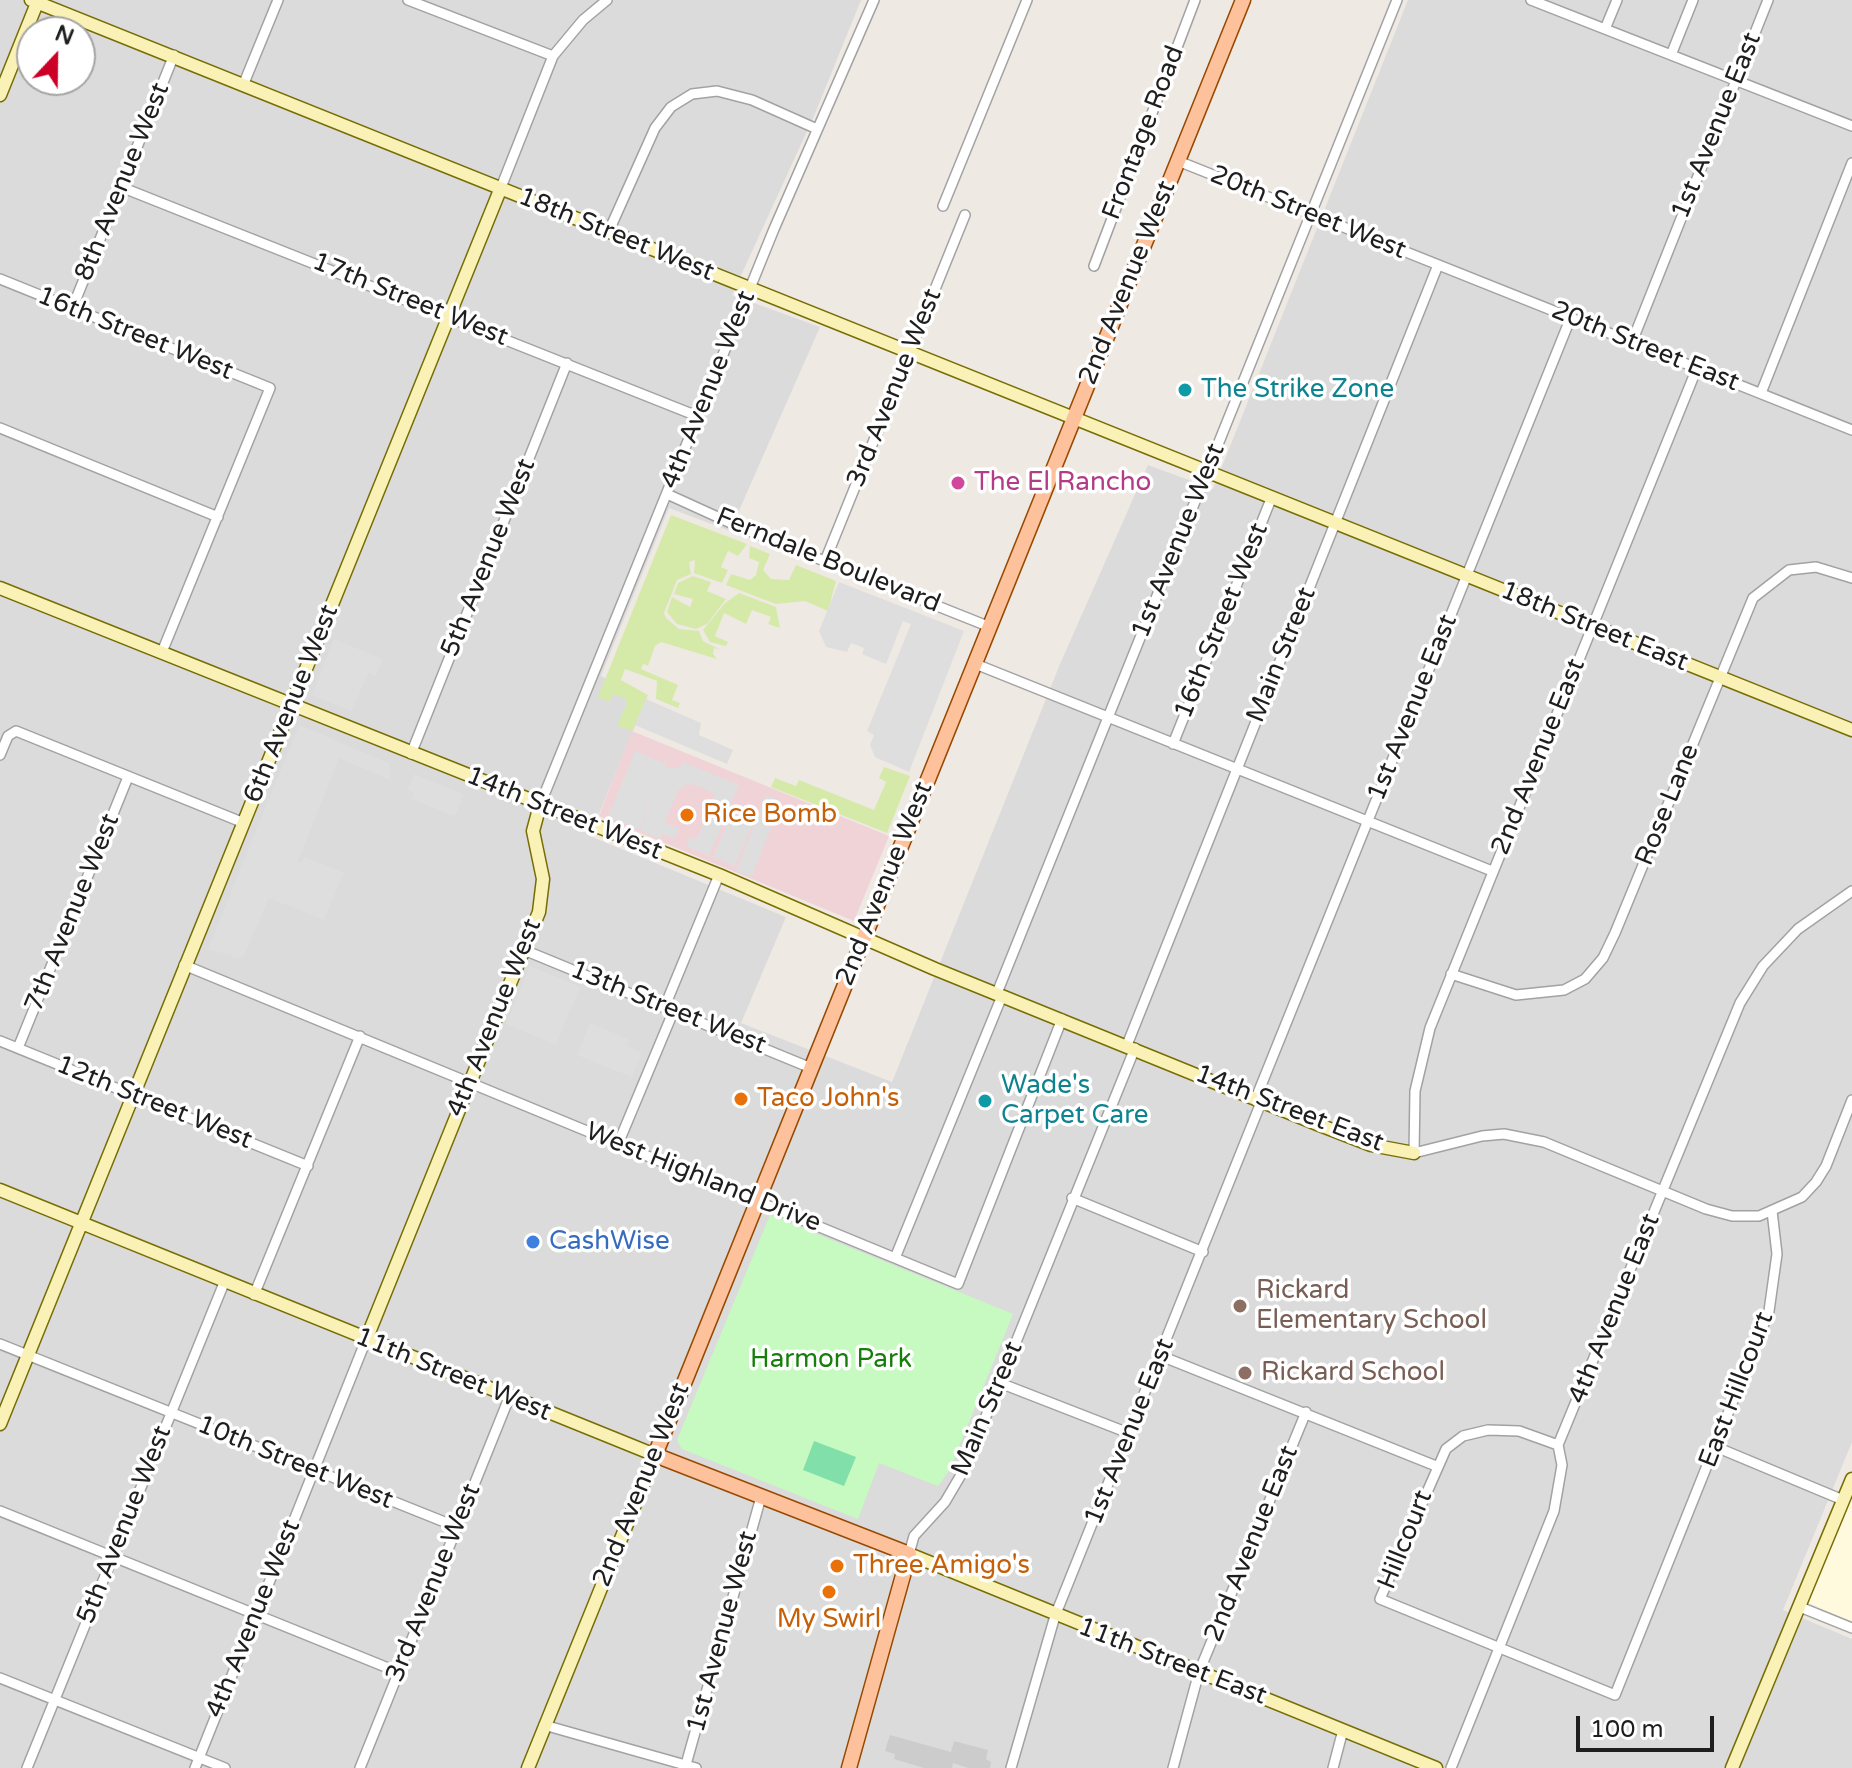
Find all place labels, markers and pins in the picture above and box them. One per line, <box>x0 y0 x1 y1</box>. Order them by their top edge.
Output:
place label: The Strike Zone <box>1201 374 1394 406</box>
marker: The Strike Zone <box>1176 381 1194 399</box>
place label: The El Rancho <box>974 467 1151 499</box>
marker: The El Rancho <box>949 474 967 492</box>
place label: Rice Bomb <box>703 799 837 831</box>
marker: Rice Bomb <box>678 806 696 824</box>
place label: Wade's Carpet Care <box>1001 1070 1148 1132</box>
place label: Taco John's <box>757 1083 900 1115</box>
marker: Taco John's <box>732 1090 750 1108</box>
marker: Wade's Carpet Care <box>976 1092 994 1110</box>
place label: CashWise <box>549 1226 670 1258</box>
marker: CashWise <box>524 1233 542 1251</box>
place label: Rickard Elementary School <box>1256 1275 1487 1336</box>
marker: Rickard Elementary School <box>1231 1297 1249 1315</box>
place label: Rickard School <box>1261 1357 1445 1389</box>
marker: Rickard School <box>1236 1364 1254 1382</box>
place label: Three Amigo's <box>853 1550 1030 1582</box>
marker: Three Amigo's <box>828 1557 846 1575</box>
marker: My Swirl <box>820 1583 838 1601</box>
place label: My Swirl <box>777 1604 881 1636</box>

